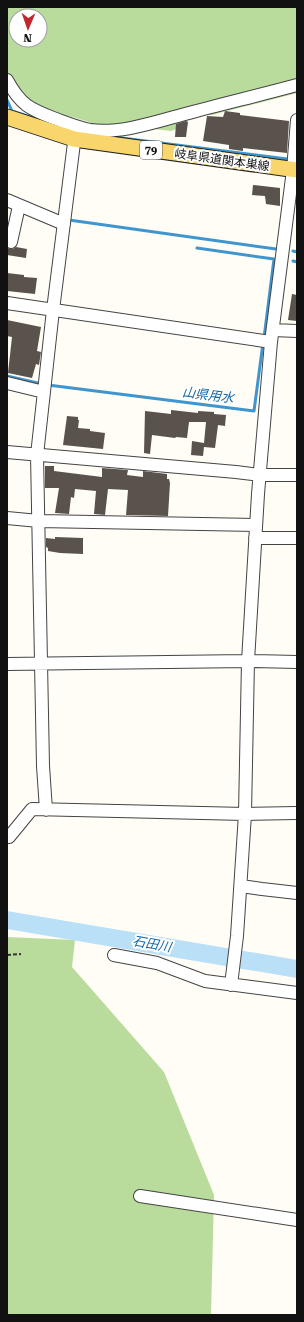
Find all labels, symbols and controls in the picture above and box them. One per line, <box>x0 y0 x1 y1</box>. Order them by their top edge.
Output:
north arrow <box>8 8 48 48</box>
text: N <box>23 31 32 44</box>
road number: 79 <box>140 141 162 159</box>
street label: 岐阜県道関本巣線 <box>173 146 271 174</box>
water label: 山県用水 <box>181 384 237 406</box>
water label: 石田川 <box>131 933 174 955</box>

